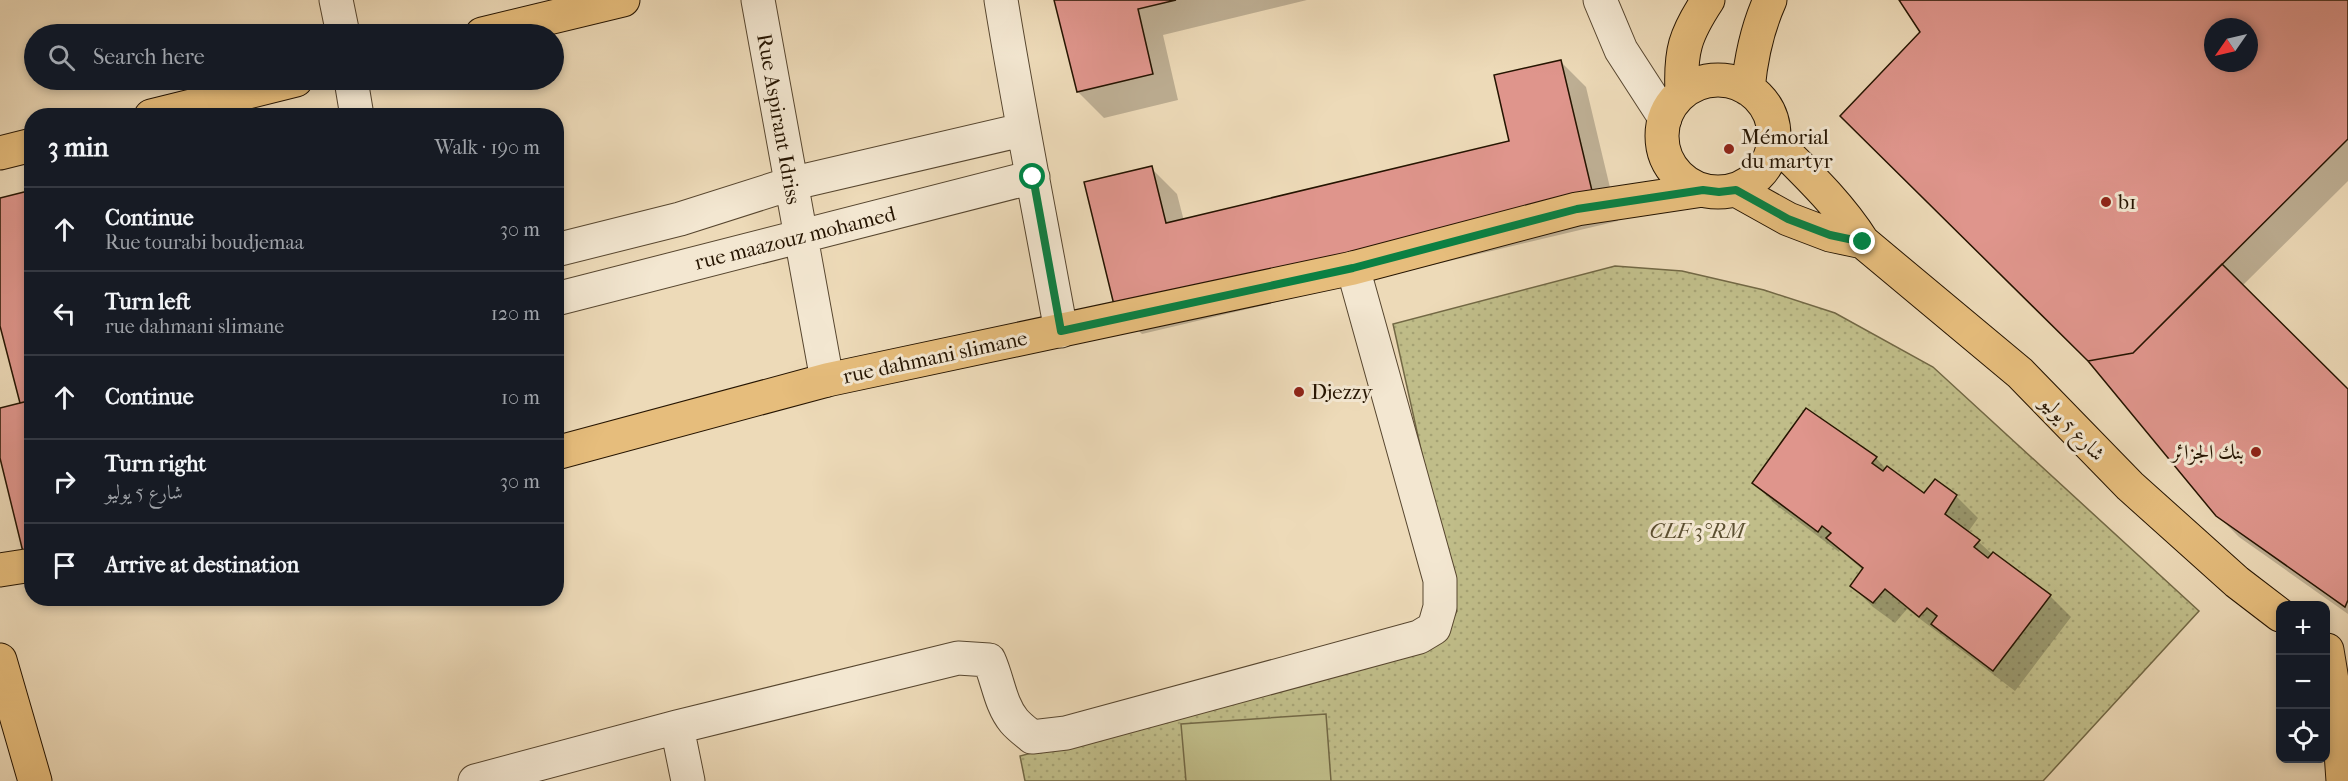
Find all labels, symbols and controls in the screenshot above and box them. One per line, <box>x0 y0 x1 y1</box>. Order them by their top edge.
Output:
north arrow <box>2204 18 2258 72</box>
search box <box>24 24 564 90</box>
street label: Rue Aspirant Idriss <box>752 32 806 207</box>
icon: search <box>45 41 78 74</box>
text: Search here <box>93 44 205 70</box>
place label: Mémorial du martyr <box>1741 125 1833 173</box>
text: 3 min <box>48 132 109 163</box>
text: Walk · 190 m <box>434 136 540 159</box>
marker: Mémorial du martyr <box>1722 142 1736 156</box>
route start <box>1019 163 1045 189</box>
place label: b1 <box>2117 190 2137 214</box>
marker: b1 <box>2099 195 2113 209</box>
street label: rue maazouz mohamed <box>692 201 899 275</box>
text: Continue <box>105 205 194 231</box>
icon: ahead <box>48 213 81 246</box>
text: 30 m <box>500 218 540 241</box>
route end <box>1849 228 1875 254</box>
text: Rue tourabi boudjemaa <box>105 231 304 254</box>
text: Turn left <box>105 289 191 315</box>
icon: left <box>48 297 81 330</box>
text: 120 m <box>491 302 540 325</box>
text: rue dahmani slimane <box>105 315 284 338</box>
street label: rue dahmani slimane <box>841 326 1029 388</box>
place label: Djezzy <box>1311 380 1373 404</box>
icon: ahead <box>48 381 81 414</box>
text: Continue <box>105 384 194 410</box>
marker: Djezzy <box>1292 385 1306 399</box>
text: 10 m <box>501 386 540 409</box>
street label: شارع 5 يوليو <box>2030 389 2110 470</box>
place label: بنك الجزائر <box>2170 440 2244 465</box>
marker: بنك الجزائر <box>2249 445 2263 459</box>
text: Turn right <box>105 451 206 477</box>
icon: right <box>48 465 81 498</box>
text: 30 m <box>500 470 540 493</box>
text: شارع 5 يوليو <box>105 481 183 504</box>
park label: CLF 3°RM <box>1650 519 1747 543</box>
icon: arrive <box>48 549 81 582</box>
text: Arrive at destination <box>105 552 299 578</box>
map controls <box>2276 601 2330 763</box>
button: + <box>2276 601 2330 655</box>
button: − <box>2276 655 2330 709</box>
button: locate <box>2276 709 2330 763</box>

